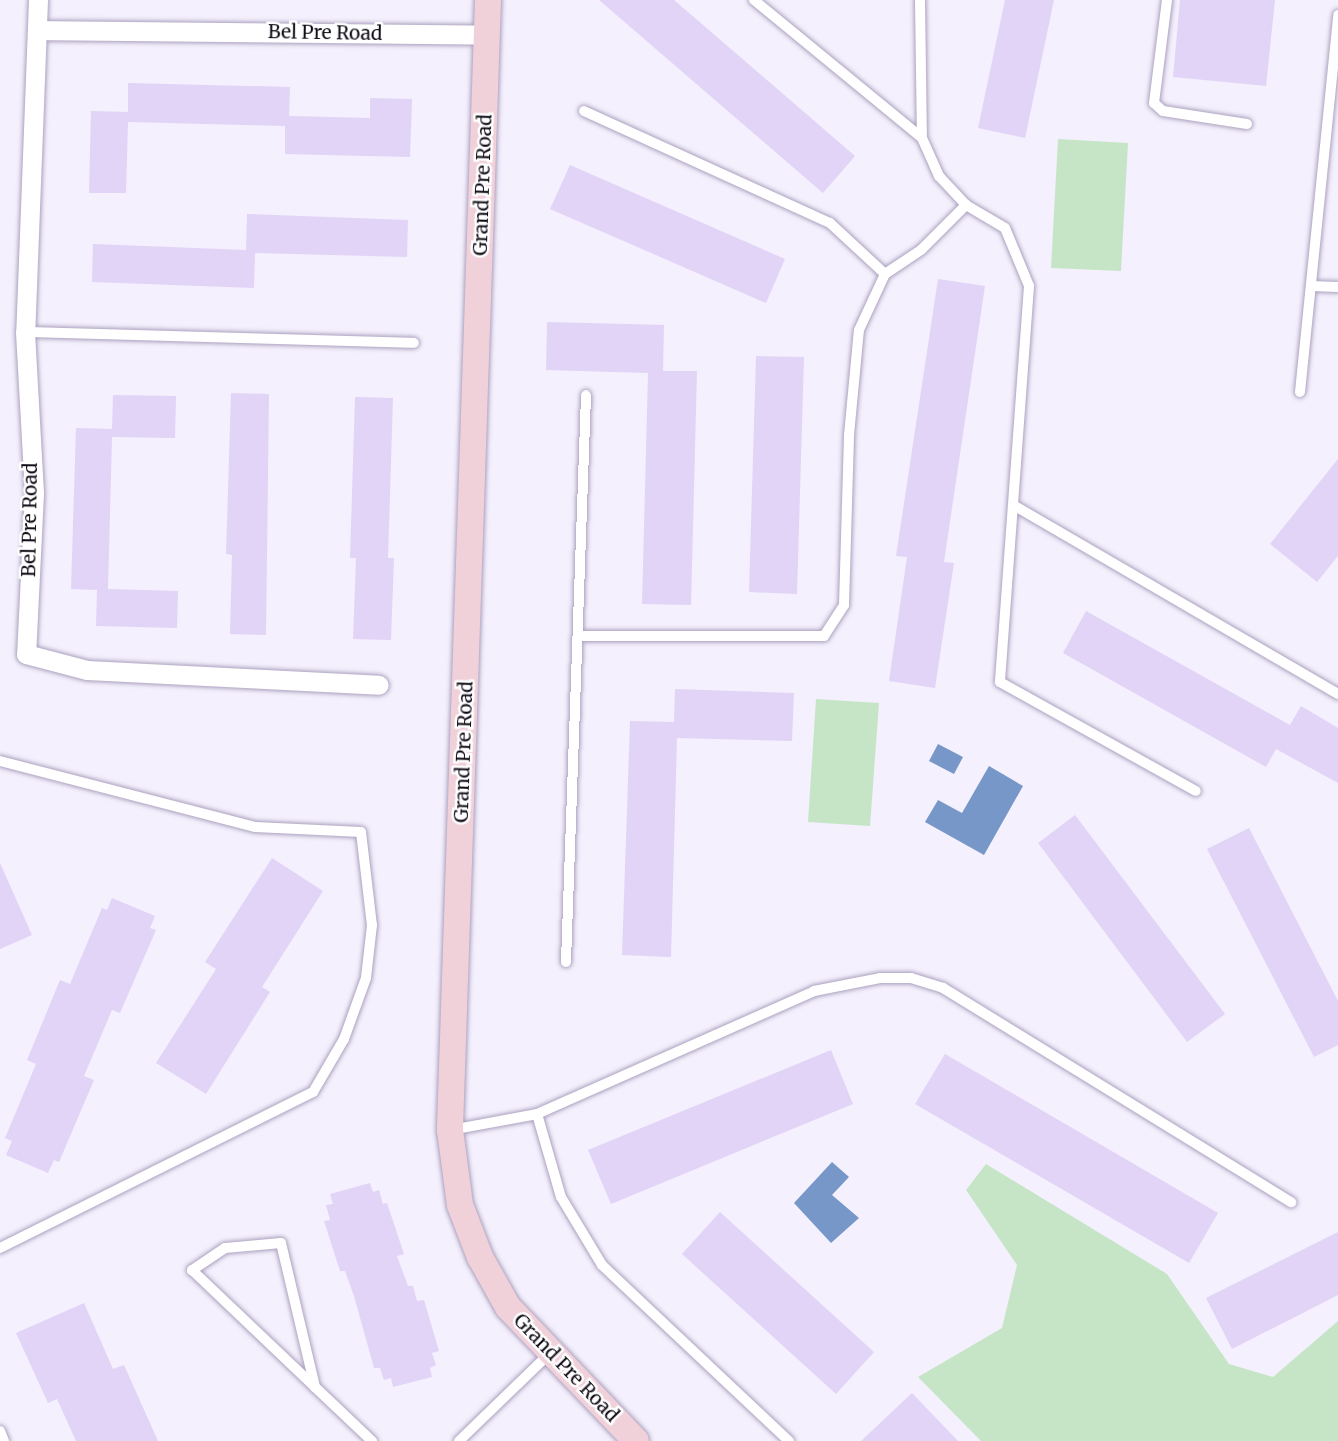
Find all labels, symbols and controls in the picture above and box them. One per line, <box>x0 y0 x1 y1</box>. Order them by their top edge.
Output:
street label: Bel Pre Road <box>268 21 382 45</box>
street label: Grand Pre Road <box>469 114 497 256</box>
street label: Bel Pre Road <box>18 463 42 577</box>
street label: Grand Pre Road <box>450 681 478 823</box>
street label: Grand Pre Road <box>509 1309 623 1427</box>

